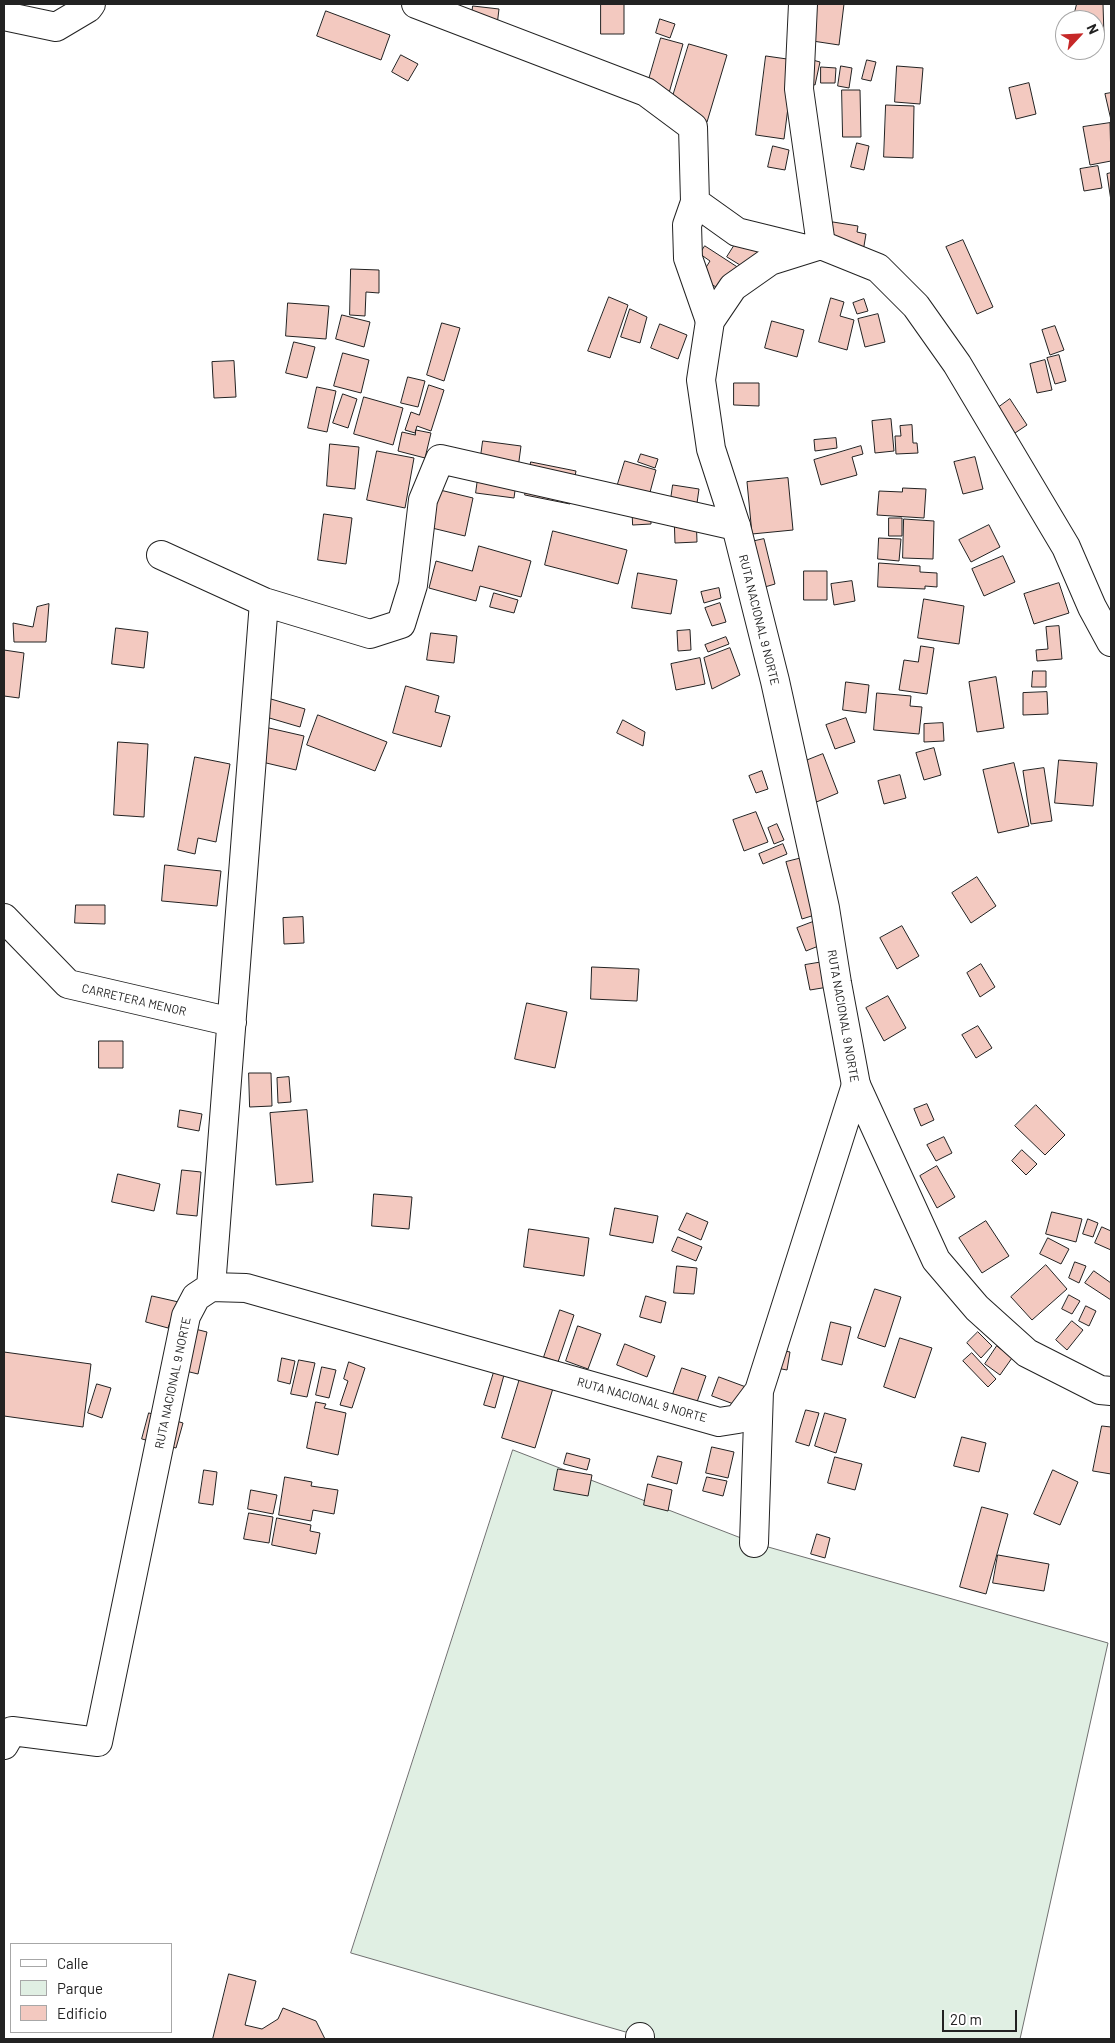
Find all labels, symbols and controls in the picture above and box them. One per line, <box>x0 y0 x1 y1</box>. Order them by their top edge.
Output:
north arrow <box>1055 10 1105 60</box>
text: N <box>1083 21 1103 37</box>
street label: RUTA NACIONAL 9 NORTE <box>736 553 782 687</box>
street label: RUTA NACIONAL 9 NORTE <box>824 949 862 1083</box>
street label: CARRETERA MENOR <box>80 981 188 1019</box>
street label: RUTA NACIONAL 9 NORTE <box>152 1316 194 1450</box>
street label: RUTA NACIONAL 9 NORTE <box>575 1375 709 1425</box>
legend <box>10 1943 172 2033</box>
text: Calle <box>57 1954 89 1972</box>
text: Parque <box>57 1979 103 1997</box>
scale bar <box>945 2000 1020 2032</box>
text: Edificio <box>57 2004 107 2022</box>
text: 20 m <box>950 2010 982 2028</box>

